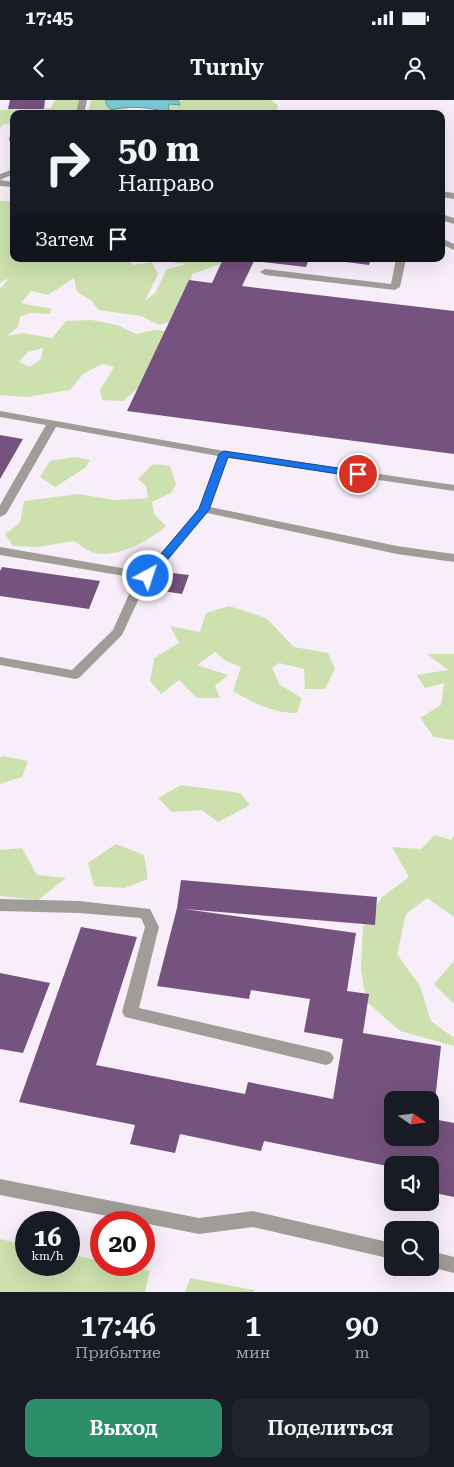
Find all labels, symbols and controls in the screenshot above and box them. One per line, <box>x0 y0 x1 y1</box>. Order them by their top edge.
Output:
text: 17:45 <box>25 6 74 29</box>
icon: back <box>25 54 53 82</box>
icon: person <box>401 54 429 82</box>
text: Turnly <box>190 55 264 80</box>
text: 50 m <box>118 129 200 170</box>
icon: right <box>35 130 100 195</box>
text: Направо <box>118 171 214 196</box>
icon: arrive <box>104 225 132 253</box>
text: Затем <box>35 228 94 251</box>
pin <box>337 453 379 495</box>
icon: arrive <box>344 460 372 488</box>
position arrow <box>121 549 173 601</box>
north arrow <box>384 1091 439 1146</box>
map controls <box>384 1091 439 1276</box>
button: sound <box>384 1156 439 1211</box>
speed limit sign: 20 <box>90 1211 155 1276</box>
button: search <box>384 1221 439 1276</box>
text: 16 <box>33 1223 62 1252</box>
text: km/h <box>31 1249 64 1263</box>
text: 17:46 <box>80 1308 156 1343</box>
text: 1 <box>245 1308 261 1343</box>
text: 90 <box>345 1308 379 1343</box>
text: Прибытие <box>75 1343 161 1362</box>
text: мин <box>236 1343 270 1362</box>
text: m <box>355 1343 369 1362</box>
button: Выход <box>25 1399 222 1457</box>
button: Поделиться <box>232 1399 429 1457</box>

